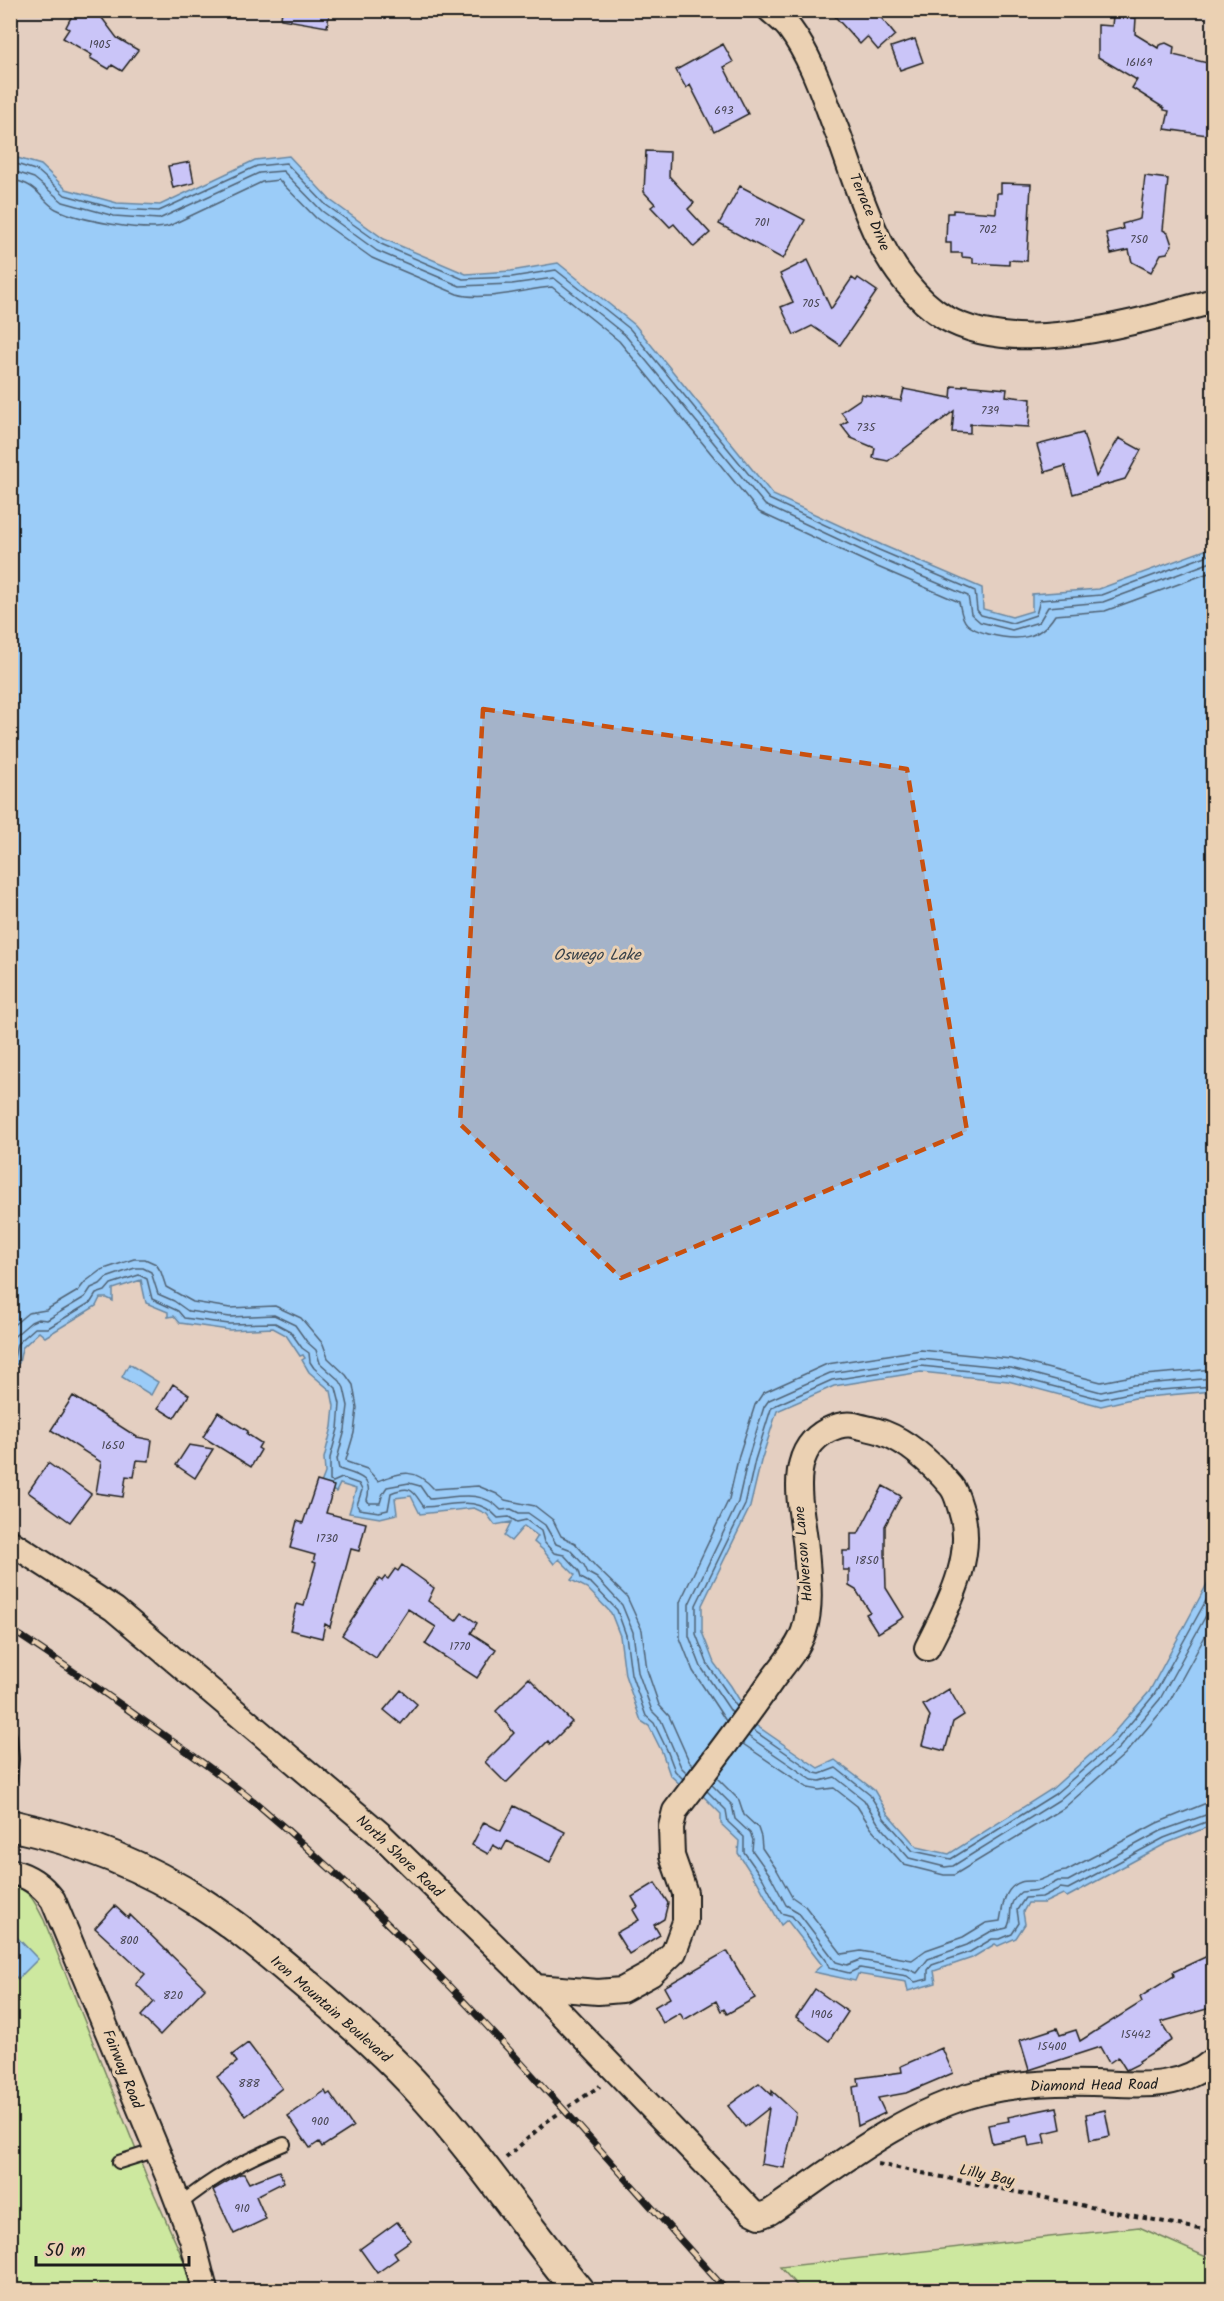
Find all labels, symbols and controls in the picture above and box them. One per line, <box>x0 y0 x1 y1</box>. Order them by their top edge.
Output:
house number: 1905 <box>89 35 113 54</box>
house number: 16169 <box>1126 53 1153 72</box>
house number: 693 <box>714 101 734 120</box>
street label: Terrace Drive <box>842 170 896 255</box>
house number: 701 <box>754 213 770 232</box>
house number: 702 <box>979 220 997 239</box>
house number: 750 <box>1130 230 1148 249</box>
house number: 705 <box>802 294 822 313</box>
house number: 739 <box>981 401 999 420</box>
house number: 735 <box>857 418 877 437</box>
water label: Oswego Lake <box>554 943 642 968</box>
house number: 1650 <box>102 1436 124 1455</box>
street label: Halverson Lane <box>788 1505 820 1603</box>
house number: 1730 <box>316 1529 338 1548</box>
house number: 1850 <box>855 1551 879 1570</box>
house number: 1770 <box>450 1637 470 1656</box>
street label: North Shore Road <box>350 1810 449 1904</box>
house number: 800 <box>119 1931 139 1950</box>
street label: Iron Mountain Boulevard <box>264 1950 397 2070</box>
house number: 820 <box>163 1986 183 2005</box>
house number: 1906 <box>811 2005 833 2024</box>
house number: 15442 <box>1121 2025 1151 2044</box>
street label: Fairway Road <box>95 2026 149 2113</box>
house number: 15400 <box>1038 2037 1066 2056</box>
street label: Diamond Head Road <box>1030 2073 1159 2099</box>
house number: 888 <box>238 2074 261 2093</box>
house number: 900 <box>311 2112 329 2131</box>
street label: Lilly Bay <box>957 2158 1018 2194</box>
house number: 910 <box>234 2199 250 2218</box>
scale bar <box>36 2229 189 2267</box>
text: 50 m <box>45 2237 85 2266</box>

